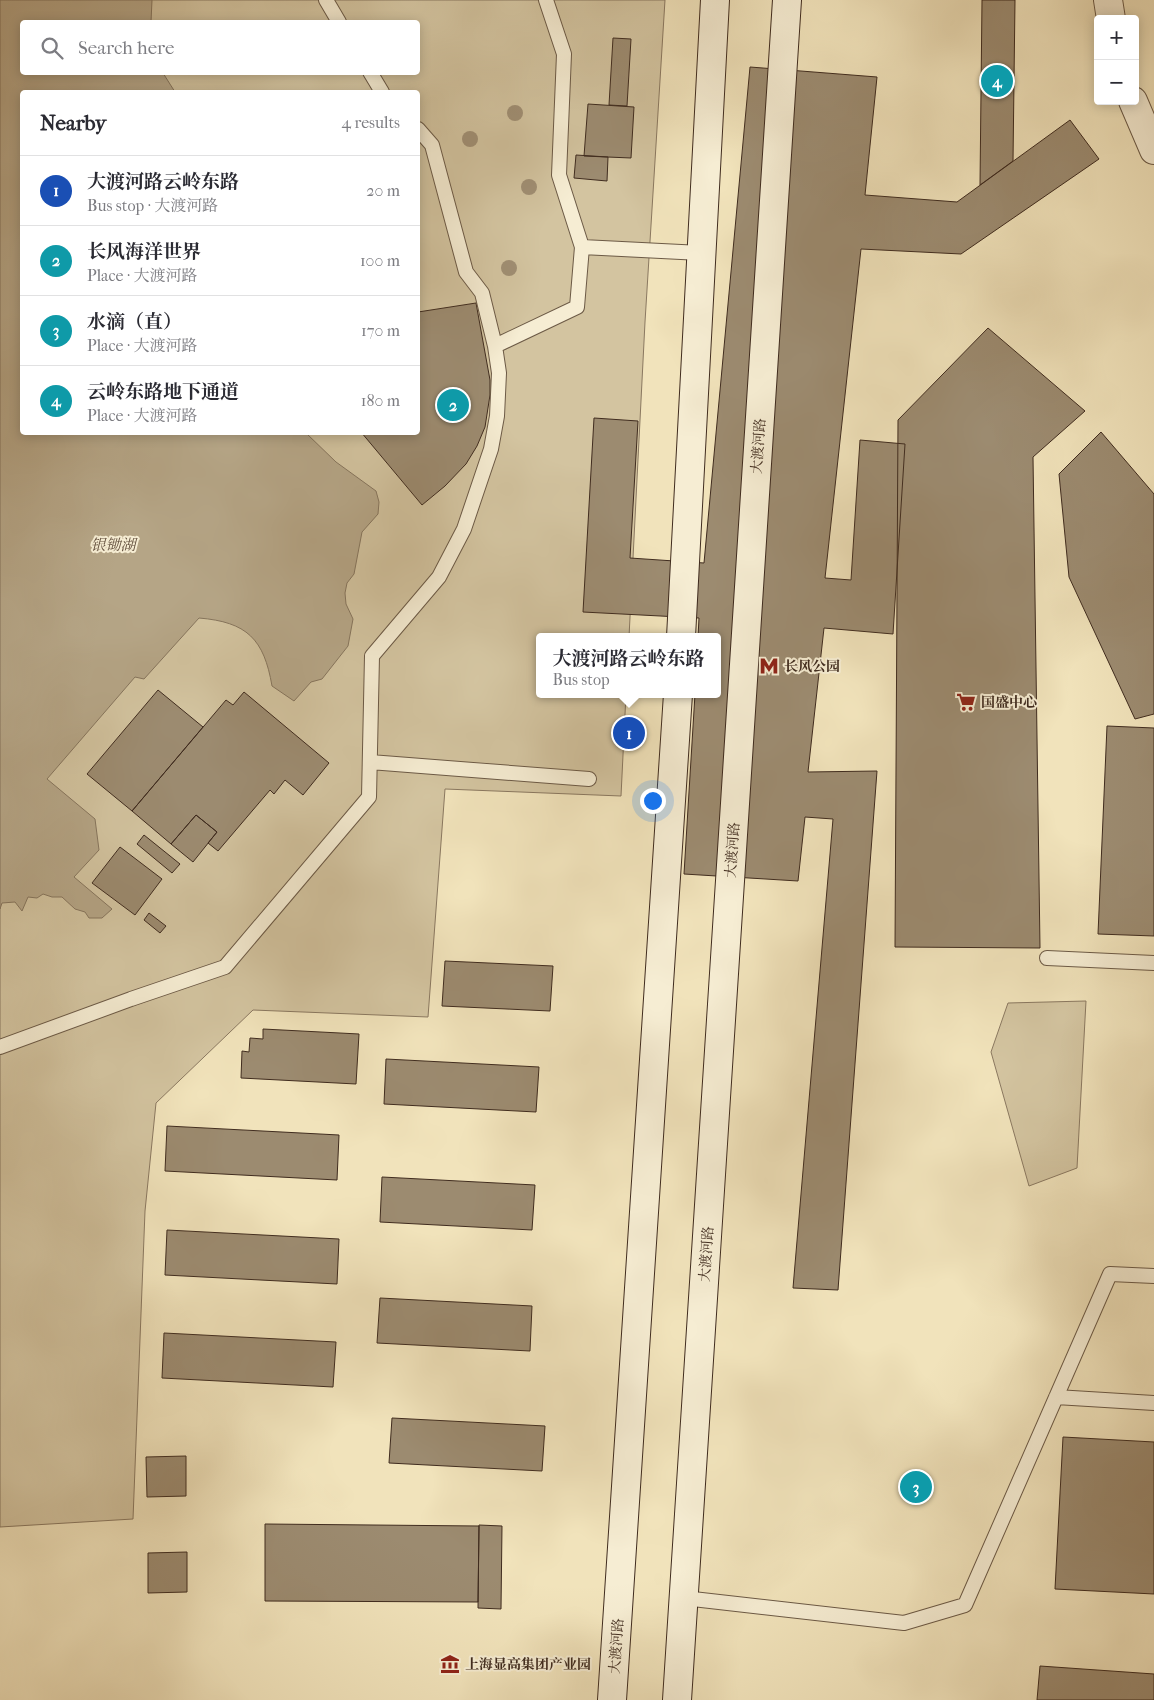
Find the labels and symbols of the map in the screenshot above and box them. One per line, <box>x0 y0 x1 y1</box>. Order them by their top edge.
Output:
pin: 4 <box>981 62 1013 100</box>
pin: 2 <box>437 386 469 424</box>
street label: 大渡河路 <box>748 418 769 475</box>
water label: 银锄湖 <box>90 536 138 554</box>
metro station icon: 长风公园 <box>758 655 780 677</box>
place label: 长风公园 <box>784 658 840 675</box>
supermarket icon: 国盛中心 <box>955 691 977 713</box>
place label: 国盛中心 <box>981 694 1037 711</box>
pin: 1 <box>613 714 645 752</box>
your location <box>640 788 666 814</box>
street label: 大渡河路 <box>722 822 743 879</box>
street label: 大渡河路 <box>696 1226 717 1283</box>
pin: 3 <box>900 1468 932 1506</box>
street label: 大渡河路 <box>606 1618 627 1675</box>
museum icon: 上海显高集团产业园 <box>439 1653 461 1675</box>
place label: 上海显高集团产业园 <box>465 1656 591 1673</box>

